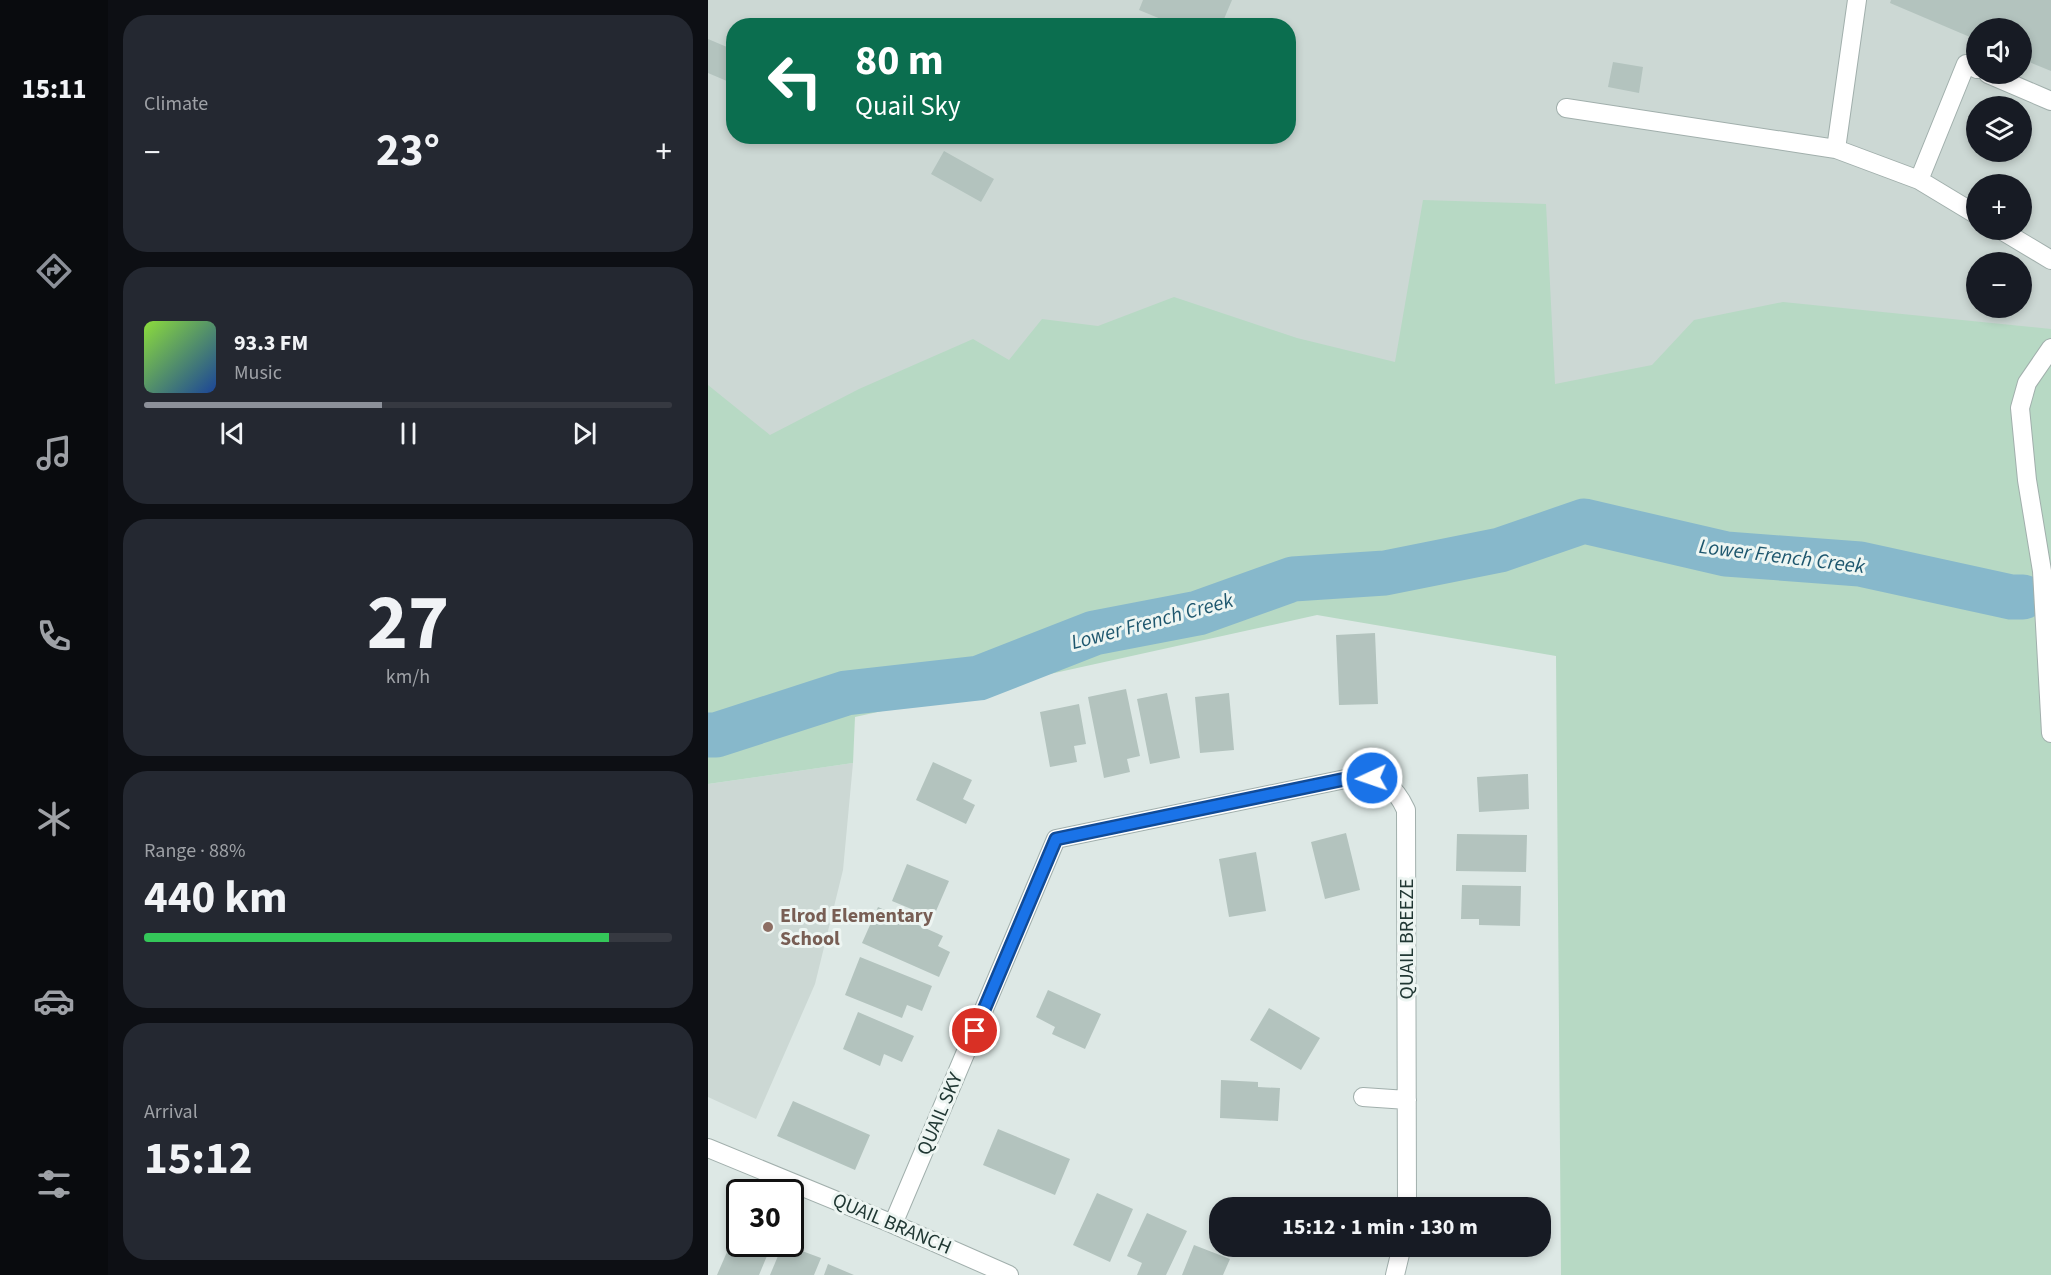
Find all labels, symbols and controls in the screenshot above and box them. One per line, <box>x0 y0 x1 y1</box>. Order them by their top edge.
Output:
map controls <box>1966 18 2032 318</box>
button: sound <box>1966 18 2032 84</box>
text: 80 m <box>855 31 944 91</box>
icon: left <box>756 42 834 120</box>
text: 15:11 <box>21 70 87 109</box>
text: Quail Sky <box>855 87 961 126</box>
text: Climate <box>144 90 208 118</box>
button: layers <box>1966 96 2032 162</box>
text: 23° <box>376 119 440 183</box>
text: − <box>144 129 160 176</box>
text: + <box>656 129 672 176</box>
button: + <box>1966 174 2032 240</box>
icon: directions <box>33 250 75 292</box>
button: − <box>1966 252 2032 318</box>
text: 93.3 FM <box>234 327 308 359</box>
text: Music <box>234 359 282 387</box>
icon: previous <box>216 417 249 450</box>
icon: pause <box>392 417 425 450</box>
icon: next <box>568 417 601 450</box>
icon: music <box>33 432 75 474</box>
water label: Lower French Creek <box>1697 531 1868 581</box>
text: 27 <box>367 568 449 679</box>
water label: Lower French Creek <box>1068 585 1237 657</box>
icon: phone <box>33 615 75 657</box>
text: km/h <box>386 663 430 691</box>
position arrow <box>1340 746 1404 810</box>
icon: climate <box>33 798 75 840</box>
text: Range · 88% <box>144 837 245 865</box>
text: 440 km <box>144 866 288 930</box>
street label: QUAIL BREEZE <box>1393 878 1421 1000</box>
place label: Elrod Elementary School <box>780 902 934 953</box>
marker: Elrod Elementary School <box>761 920 775 934</box>
icon: car <box>33 980 75 1022</box>
pin <box>949 1005 1000 1056</box>
icon: arrive <box>958 1014 991 1047</box>
street label: QUAIL SKY <box>910 1068 970 1160</box>
text: Arrival <box>144 1098 198 1126</box>
text: 15:12 <box>144 1127 253 1191</box>
icon: filters <box>33 1163 75 1205</box>
speed limit sign: 30 <box>726 1179 804 1257</box>
street label: QUAIL BRANCH <box>828 1186 956 1262</box>
text: 15:12 · 1 min · 130 m <box>1282 1211 1478 1243</box>

